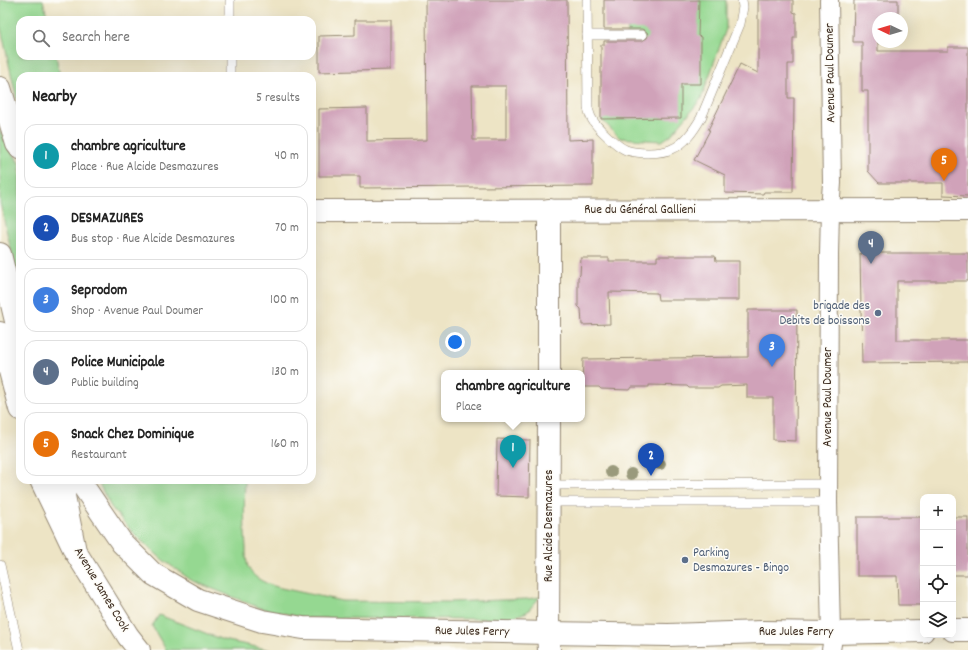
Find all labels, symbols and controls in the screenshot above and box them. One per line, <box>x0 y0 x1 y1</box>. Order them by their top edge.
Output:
north arrow <box>872 12 908 48</box>
search box <box>16 16 316 60</box>
street label: Avenue Paul Doumer <box>821 23 841 123</box>
icon: search <box>30 27 52 49</box>
text: Search here <box>62 27 130 49</box>
text: Nearby <box>32 86 76 110</box>
text: 5 results <box>256 89 300 108</box>
text: chambre agriculture <box>71 136 185 158</box>
text: 1 <box>45 147 47 166</box>
text: 40 m <box>275 147 299 166</box>
pin: 5 <box>931 148 957 181</box>
text: Place · Rue Alcide Desmazures <box>71 158 219 177</box>
street label: Rue du Général Gallieni <box>584 201 696 220</box>
text: DESMAZURES <box>71 208 144 230</box>
text: 2 <box>43 219 49 238</box>
text: 70 m <box>275 219 299 238</box>
text: Bus stop · Rue Alcide Desmazures <box>71 230 235 249</box>
pin: 4 <box>858 231 884 264</box>
text: Seprodom <box>71 280 127 302</box>
text: 3 <box>43 291 49 310</box>
text: 100 m <box>270 291 299 310</box>
place label: brigade des Debits de boissons <box>780 297 870 331</box>
text: Shop · Avenue Paul Doumer <box>71 302 203 321</box>
marker: brigade des Debits de boissons <box>873 308 883 318</box>
your location <box>445 332 465 352</box>
pin: 3 <box>759 334 785 367</box>
street label: Avenue Paul Doumer <box>819 347 838 447</box>
text: Police Municipale <box>71 352 165 374</box>
text: 4 <box>43 363 49 382</box>
text: 130 m <box>271 363 299 382</box>
popup <box>441 370 585 422</box>
text: Public building <box>71 374 139 393</box>
text: chambre agriculture <box>456 376 570 398</box>
text: Place <box>456 398 482 417</box>
text: Snack Chez Dominique <box>71 424 194 446</box>
text: 5 <box>43 435 49 454</box>
text: 160 m <box>271 435 299 454</box>
pin: 1 <box>500 435 526 468</box>
pin: 2 <box>638 443 664 476</box>
text: Restaurant <box>71 446 127 465</box>
street label: Rue Alcide Desmazures <box>540 470 559 582</box>
map controls <box>920 494 956 638</box>
button: + <box>920 494 956 530</box>
button: − <box>920 530 956 566</box>
street label: Avenue James Cook <box>68 544 134 636</box>
place label: Parking Desmazures - Bingo <box>693 544 789 578</box>
marker: Parking Desmazures - Bingo <box>680 555 690 565</box>
button: locate <box>920 566 956 602</box>
button: layers <box>920 602 956 638</box>
street label: Rue Jules Ferry <box>435 622 510 642</box>
street label: Rue Jules Ferry <box>759 623 834 642</box>

